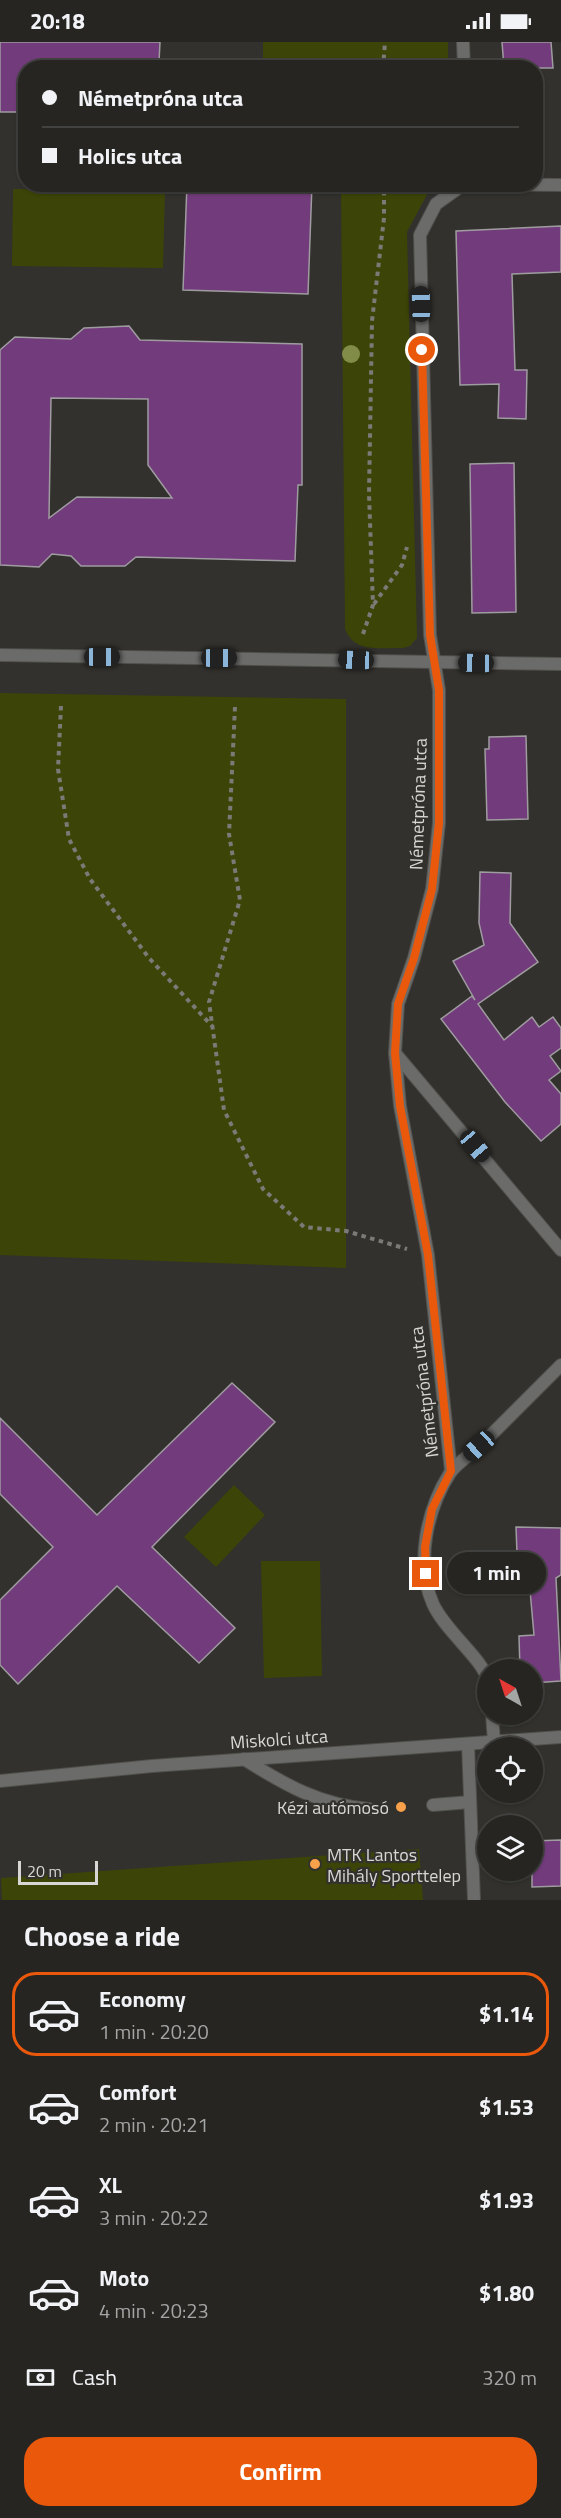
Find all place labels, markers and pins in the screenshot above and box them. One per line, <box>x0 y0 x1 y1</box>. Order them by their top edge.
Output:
place label: Kézi autómosó <box>277 1794 389 1821</box>
marker: Kézi autómosó <box>394 1800 408 1814</box>
place label: MTK Lantos Mihály Sporttelep <box>327 1841 461 1889</box>
marker: MTK Lantos Mihály Sporttelep <box>308 1857 322 1871</box>

